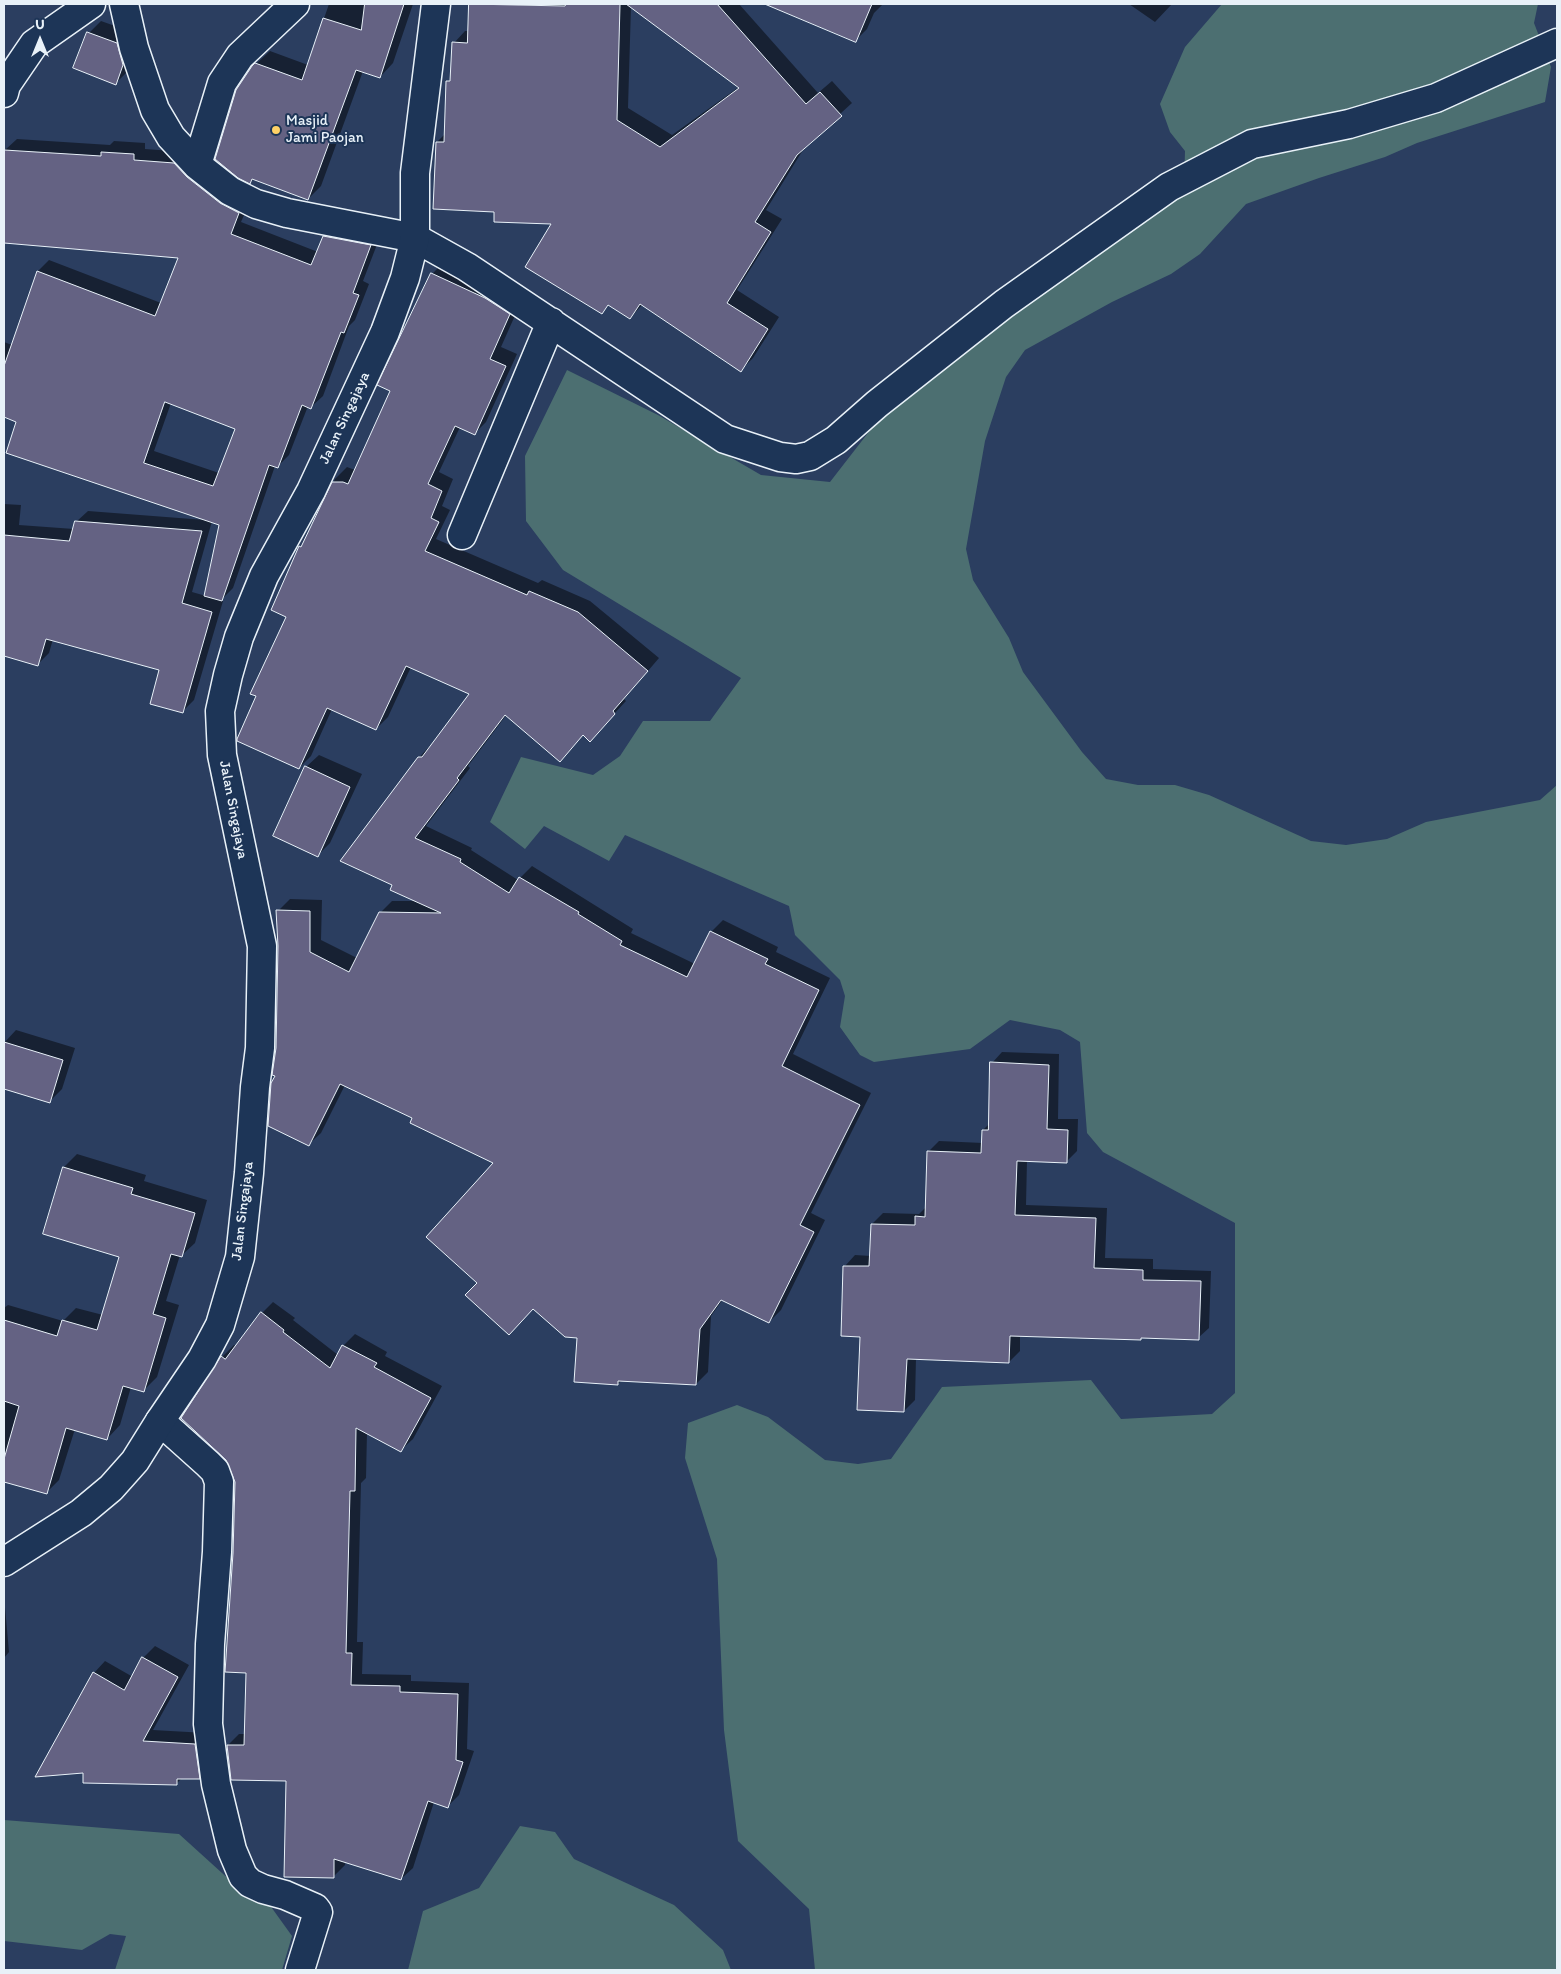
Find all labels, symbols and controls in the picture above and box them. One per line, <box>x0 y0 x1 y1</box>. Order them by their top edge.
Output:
north arrow <box>15 15 65 65</box>
text: U <box>35 16 45 33</box>
place label: Masjid Jami Paojan <box>286 112 364 147</box>
marker: Masjid Jami Paojan <box>270 124 282 136</box>
street label: Jalan Singajaya <box>316 369 374 467</box>
street label: Jalan Singajaya <box>215 759 251 861</box>
street label: Jalan Singajaya <box>228 1160 258 1262</box>

